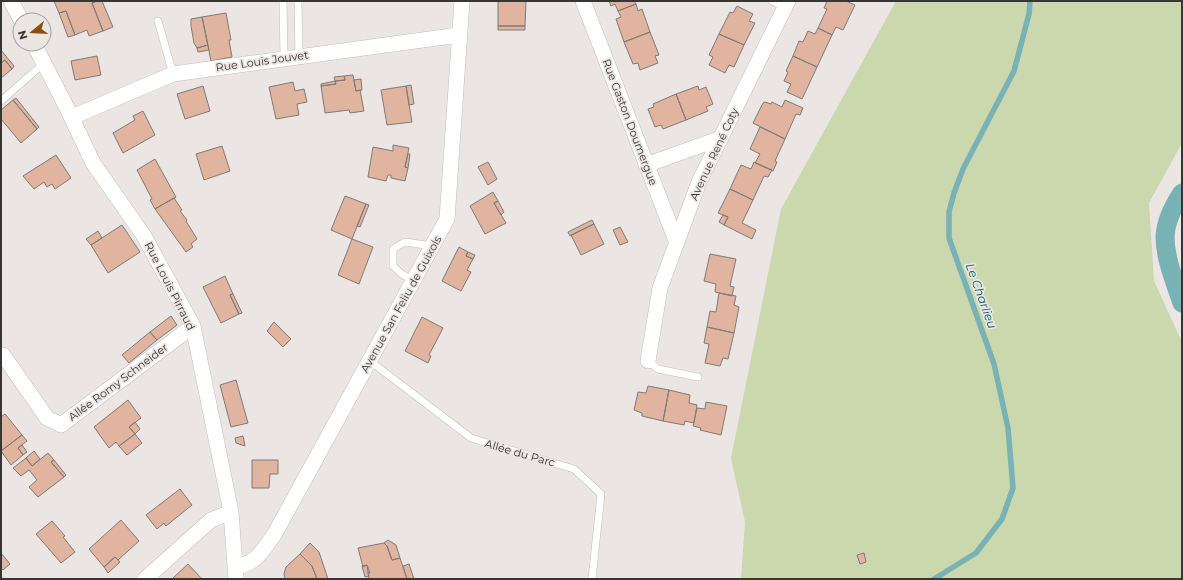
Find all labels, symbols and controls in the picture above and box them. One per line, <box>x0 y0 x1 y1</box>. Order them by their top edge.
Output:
north arrow <box>12 12 52 52</box>
text: N <box>14 29 31 41</box>
street label: Rue Louis Jouvet <box>215 47 310 74</box>
street label: Rue Gaston Doumergue <box>599 57 661 187</box>
street label: Avenue René Coty <box>686 105 742 202</box>
street label: Avenue San Feliu de Guixols <box>357 233 445 375</box>
street label: Rue Louis Pirraud <box>142 239 198 333</box>
water label: Le Charlieu <box>963 261 1000 331</box>
street label: Allée Romy Schneider <box>65 340 171 424</box>
street label: Allée du Parc <box>483 436 557 470</box>

